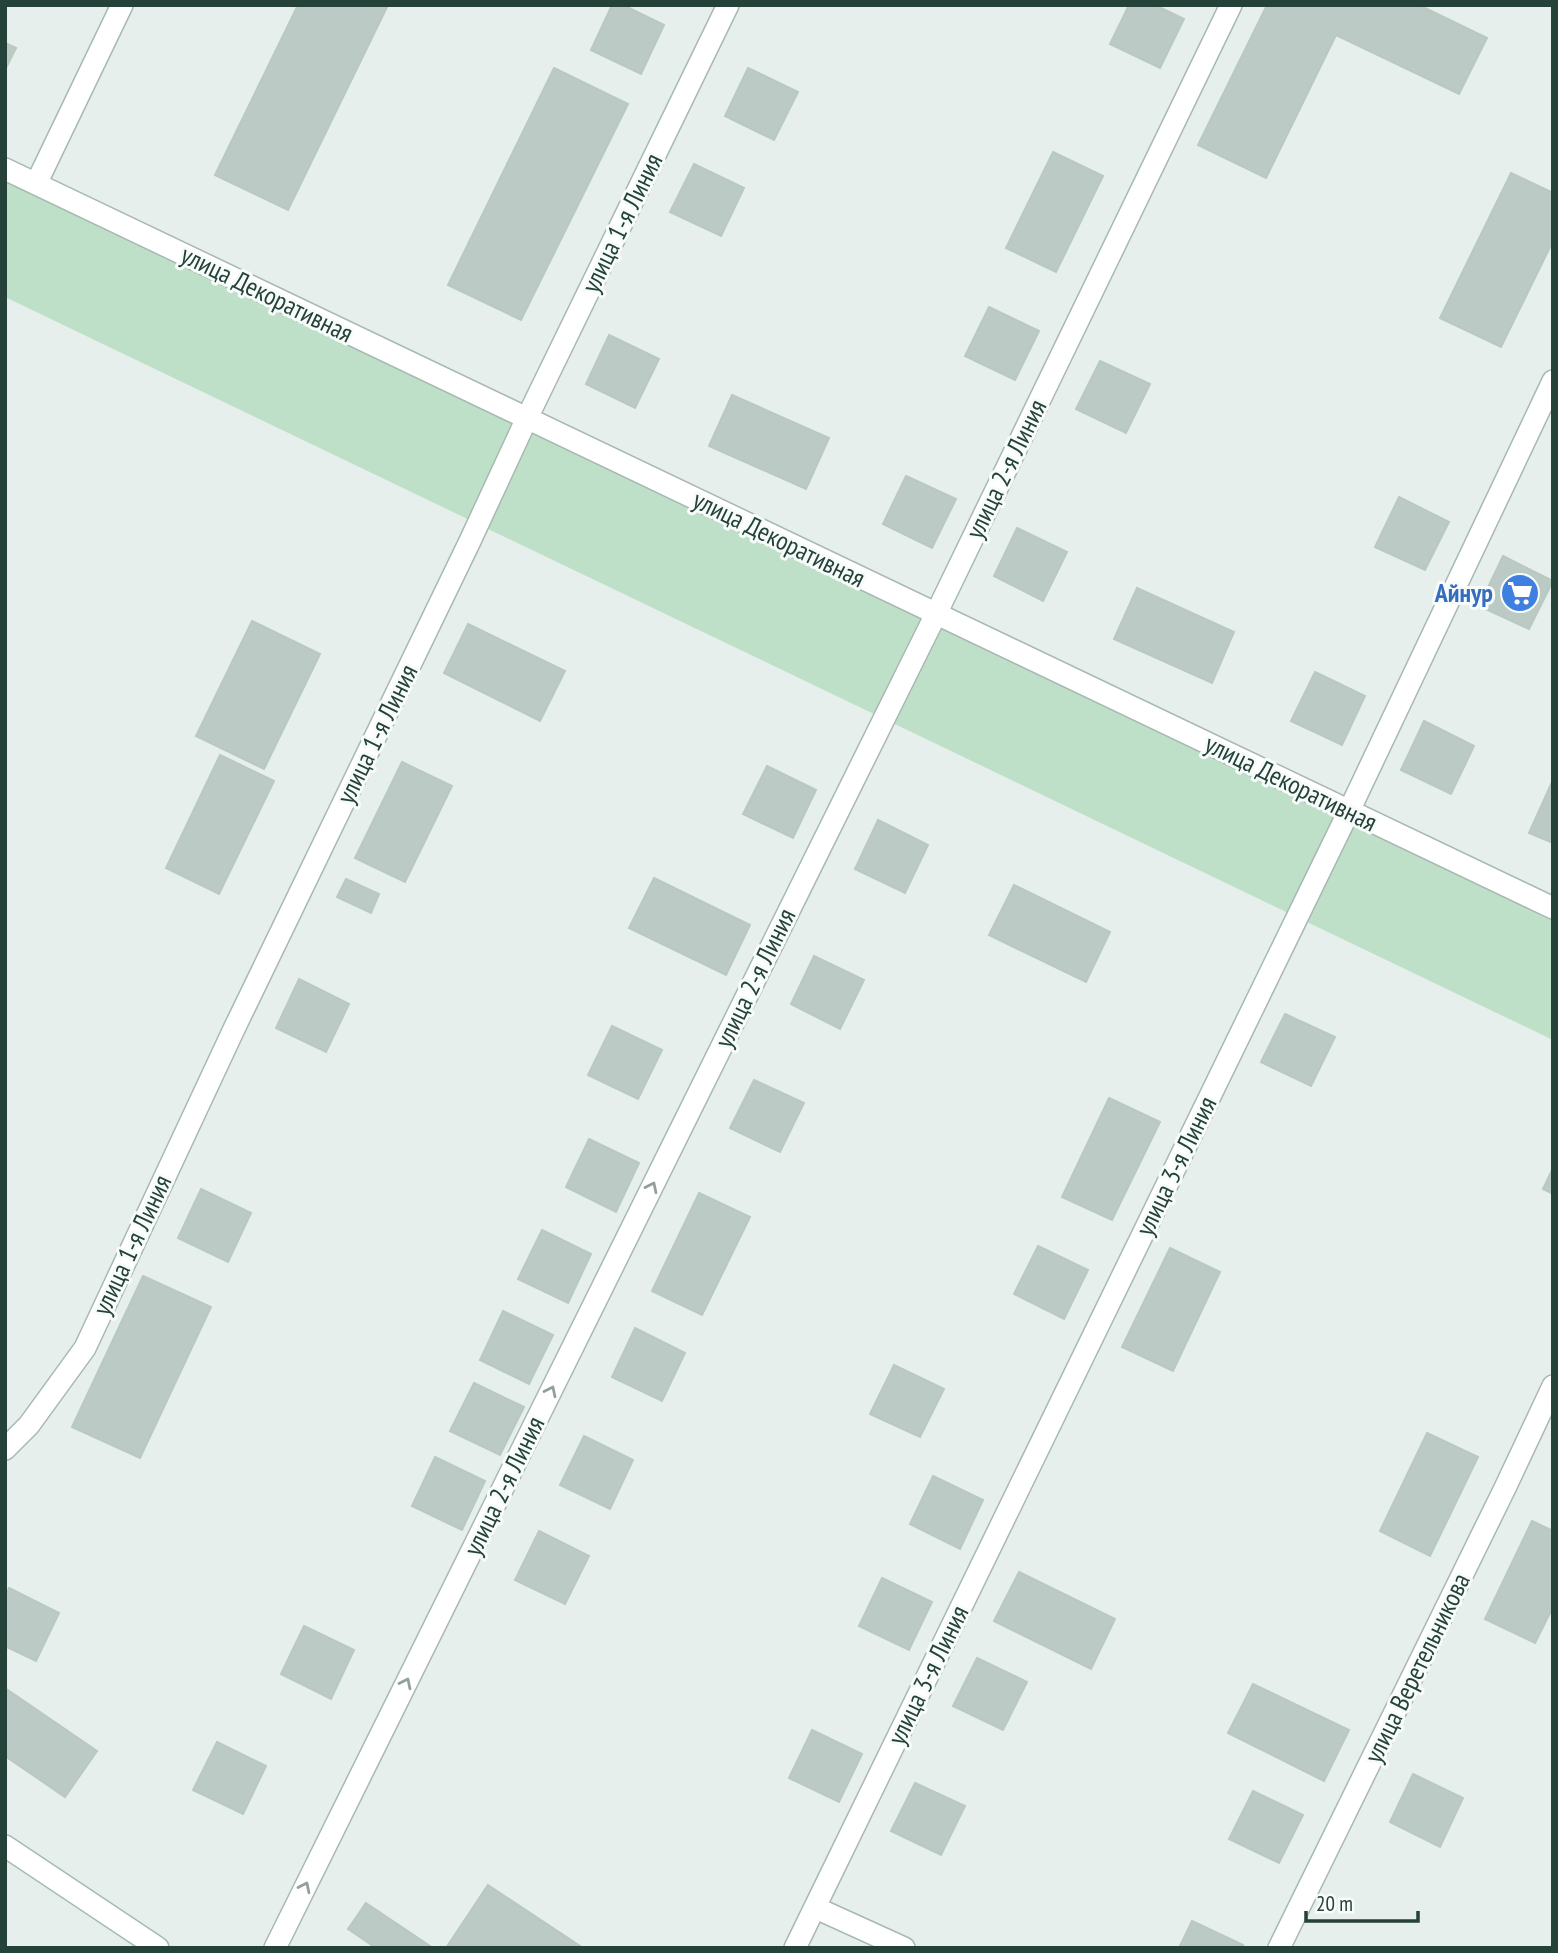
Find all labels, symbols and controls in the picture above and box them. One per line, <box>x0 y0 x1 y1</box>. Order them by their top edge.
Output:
street label: улица 1-я Линия <box>574 148 669 298</box>
street label: улица Декоративная <box>176 238 359 349</box>
street label: улица 2-я Линия <box>958 394 1053 544</box>
street label: улица Декоративная <box>688 483 871 594</box>
supermarket icon: Айнур <box>1499 572 1541 614</box>
place label: Айнур <box>1434 576 1493 609</box>
street label: улица 1-я Линия <box>329 659 424 809</box>
street label: улица Декоративная <box>1200 727 1383 838</box>
street label: улица 2-я Линия <box>707 903 802 1053</box>
street label: улица 3-я Линия <box>1128 1091 1223 1241</box>
street label: улица 1-я Линия <box>85 1169 178 1320</box>
one-way arrow <box>643 1182 657 1194</box>
one-way arrow <box>542 1386 556 1398</box>
street label: улица 2-я Линия <box>456 1411 551 1561</box>
street label: улица Веретельникова <box>1356 1567 1477 1768</box>
street label: улица 3-я Линия <box>880 1600 975 1750</box>
one-way arrow <box>398 1678 412 1690</box>
scale bar <box>1306 1880 1418 1924</box>
one-way arrow <box>296 1882 310 1894</box>
text: 20 m <box>1316 1890 1353 1917</box>

